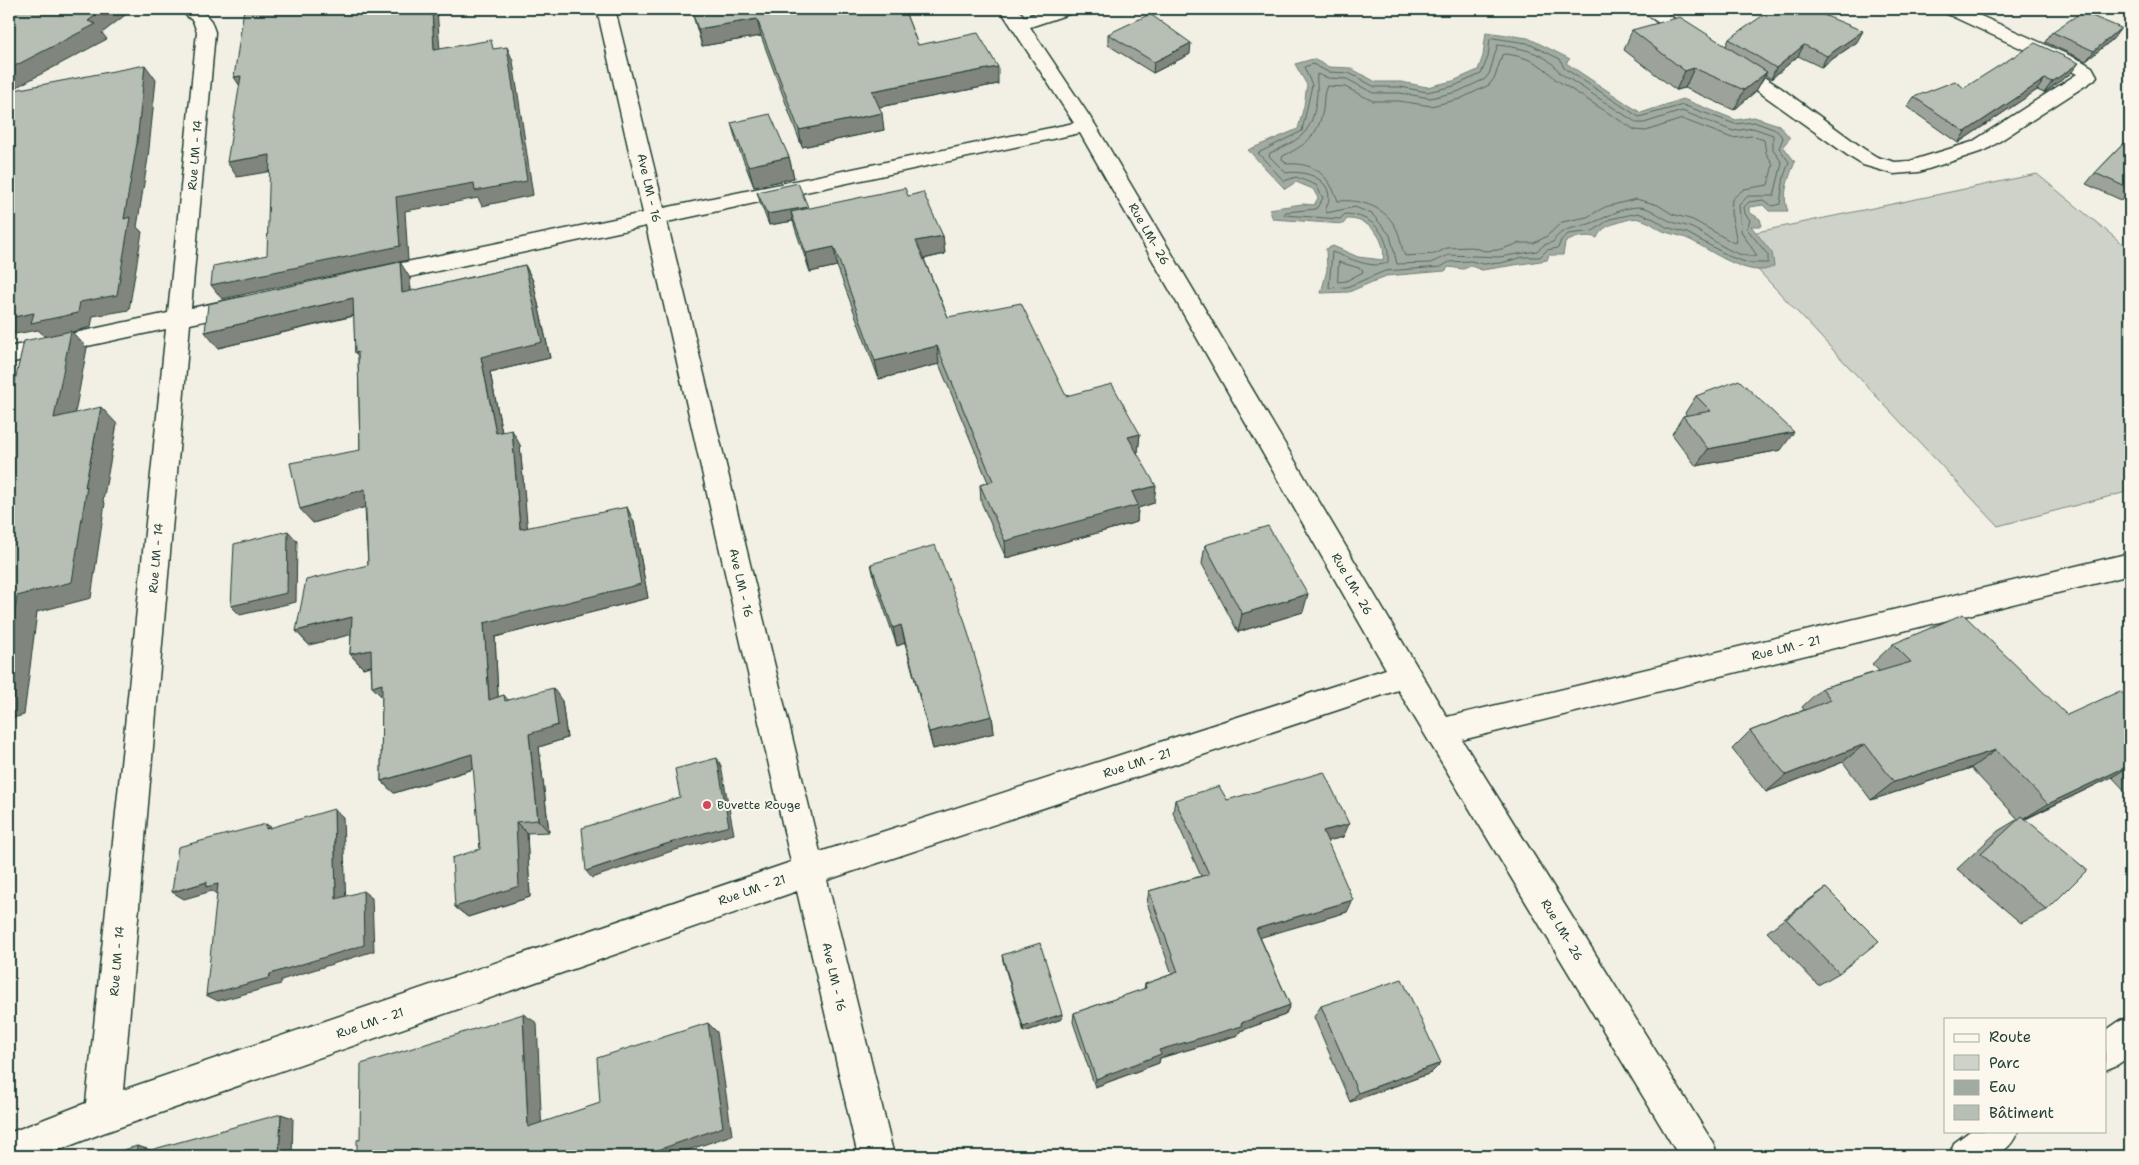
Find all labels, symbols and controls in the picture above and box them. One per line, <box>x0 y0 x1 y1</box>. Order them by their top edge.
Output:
street label: Rue LM - 14 <box>184 119 206 191</box>
street label: Ave LM - 16 <box>633 152 665 224</box>
street label: Rue LM- 26 <box>1125 200 1173 268</box>
street label: Rue LM - 14 <box>145 522 167 594</box>
street label: Ave LM - 16 <box>725 547 757 619</box>
street label: Rue LM- 26 <box>1328 550 1376 618</box>
street label: Rue LM - 21 <box>1750 632 1822 664</box>
street label: Rue LM - 21 <box>1101 745 1173 781</box>
place label: Buvette Rouge <box>717 797 801 813</box>
marker: Buvette Rouge <box>701 799 713 811</box>
street label: Rue LM - 21 <box>716 871 788 909</box>
street label: Rue LM- 26 <box>1537 896 1587 964</box>
street label: Rue LM - 14 <box>106 925 128 997</box>
street label: Ave LM - 16 <box>818 941 850 1013</box>
street label: Rue LM - 21 <box>334 1004 406 1042</box>
legend <box>1944 1018 2106 1132</box>
text: Route <box>1989 1027 2031 1047</box>
text: Parc <box>1989 1053 2020 1073</box>
text: Eau <box>1989 1077 2016 1097</box>
text: Bâtiment <box>1989 1103 2054 1123</box>

